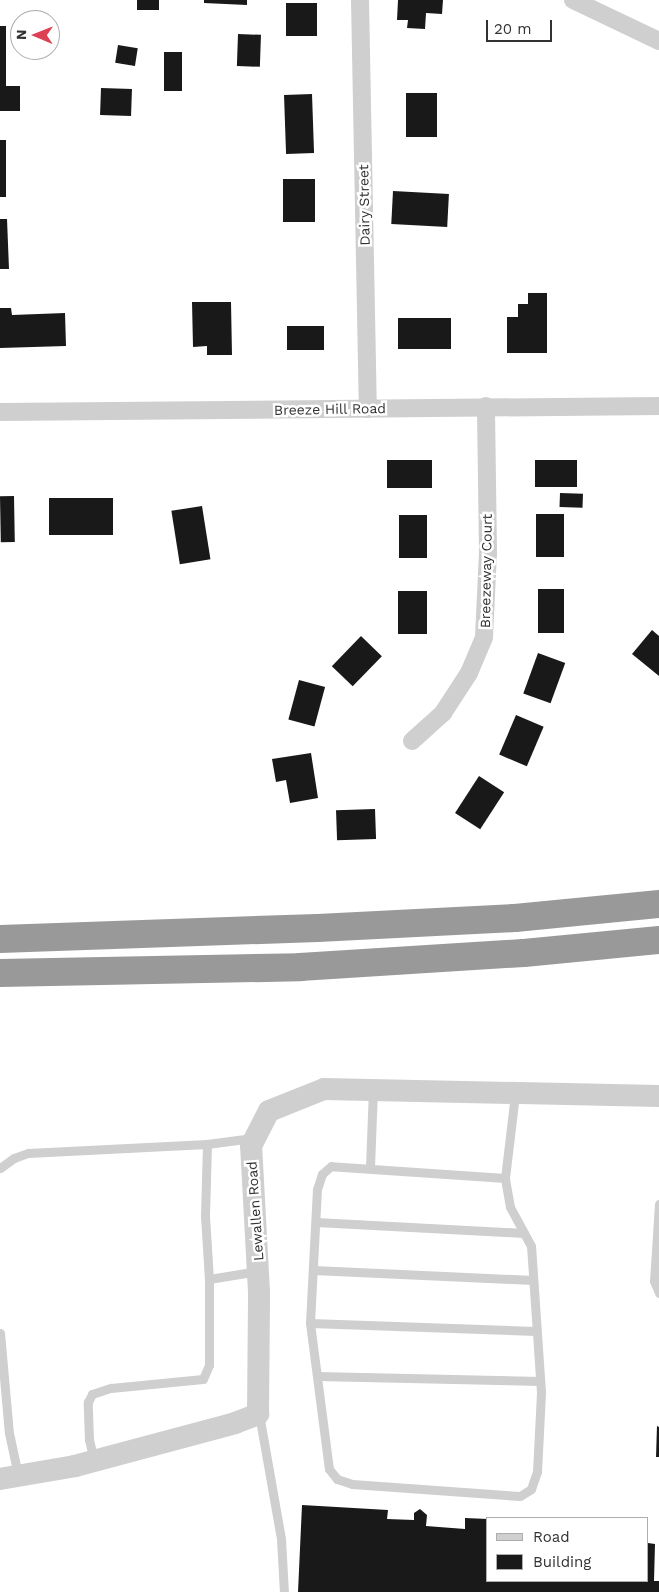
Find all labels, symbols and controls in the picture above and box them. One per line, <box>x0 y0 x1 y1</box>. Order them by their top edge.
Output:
north arrow <box>10 10 60 60</box>
scale bar <box>489 10 555 42</box>
text: 20 m <box>494 20 532 38</box>
text: N <box>13 29 29 40</box>
street label: Dairy Street <box>355 164 373 246</box>
street label: Breeze Hill Road <box>274 400 386 418</box>
street label: Breezeway Court <box>477 513 495 629</box>
street label: Lewallen Road <box>243 1161 267 1261</box>
legend <box>487 1517 649 1582</box>
text: Road <box>533 1528 570 1546</box>
text: Building <box>533 1553 591 1571</box>

